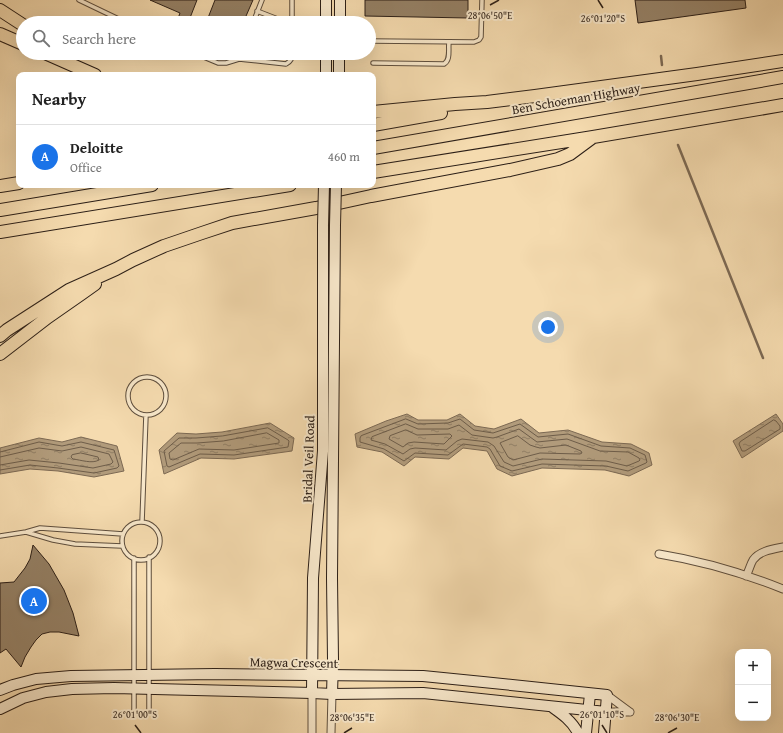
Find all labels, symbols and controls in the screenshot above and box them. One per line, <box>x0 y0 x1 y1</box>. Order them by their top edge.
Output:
text: 28°06'50"E <box>468 8 512 23</box>
text: 26°01'20"S <box>581 11 625 26</box>
search box <box>16 16 376 60</box>
icon: search <box>30 27 52 49</box>
text: Search here <box>62 28 136 49</box>
street label: Ben Schoeman Highway <box>510 78 642 119</box>
text: Nearby <box>32 86 86 111</box>
text: Deloitte <box>70 137 123 158</box>
text: A <box>41 147 49 166</box>
text: 460 m <box>328 147 360 166</box>
text: Office <box>70 158 102 177</box>
your location <box>538 317 558 337</box>
street label: Bridal Veil Road <box>297 415 320 503</box>
pin: A <box>21 586 47 616</box>
map controls <box>735 649 771 721</box>
button: + <box>735 649 771 685</box>
street label: Magwa Crescent <box>250 652 339 673</box>
button: − <box>735 685 771 721</box>
text: 26°01'00"S <box>113 707 157 722</box>
text: 26°01'10"S <box>580 707 624 722</box>
text: 28°06'35"E <box>330 710 374 725</box>
text: 28°06'30"E <box>655 710 699 725</box>

